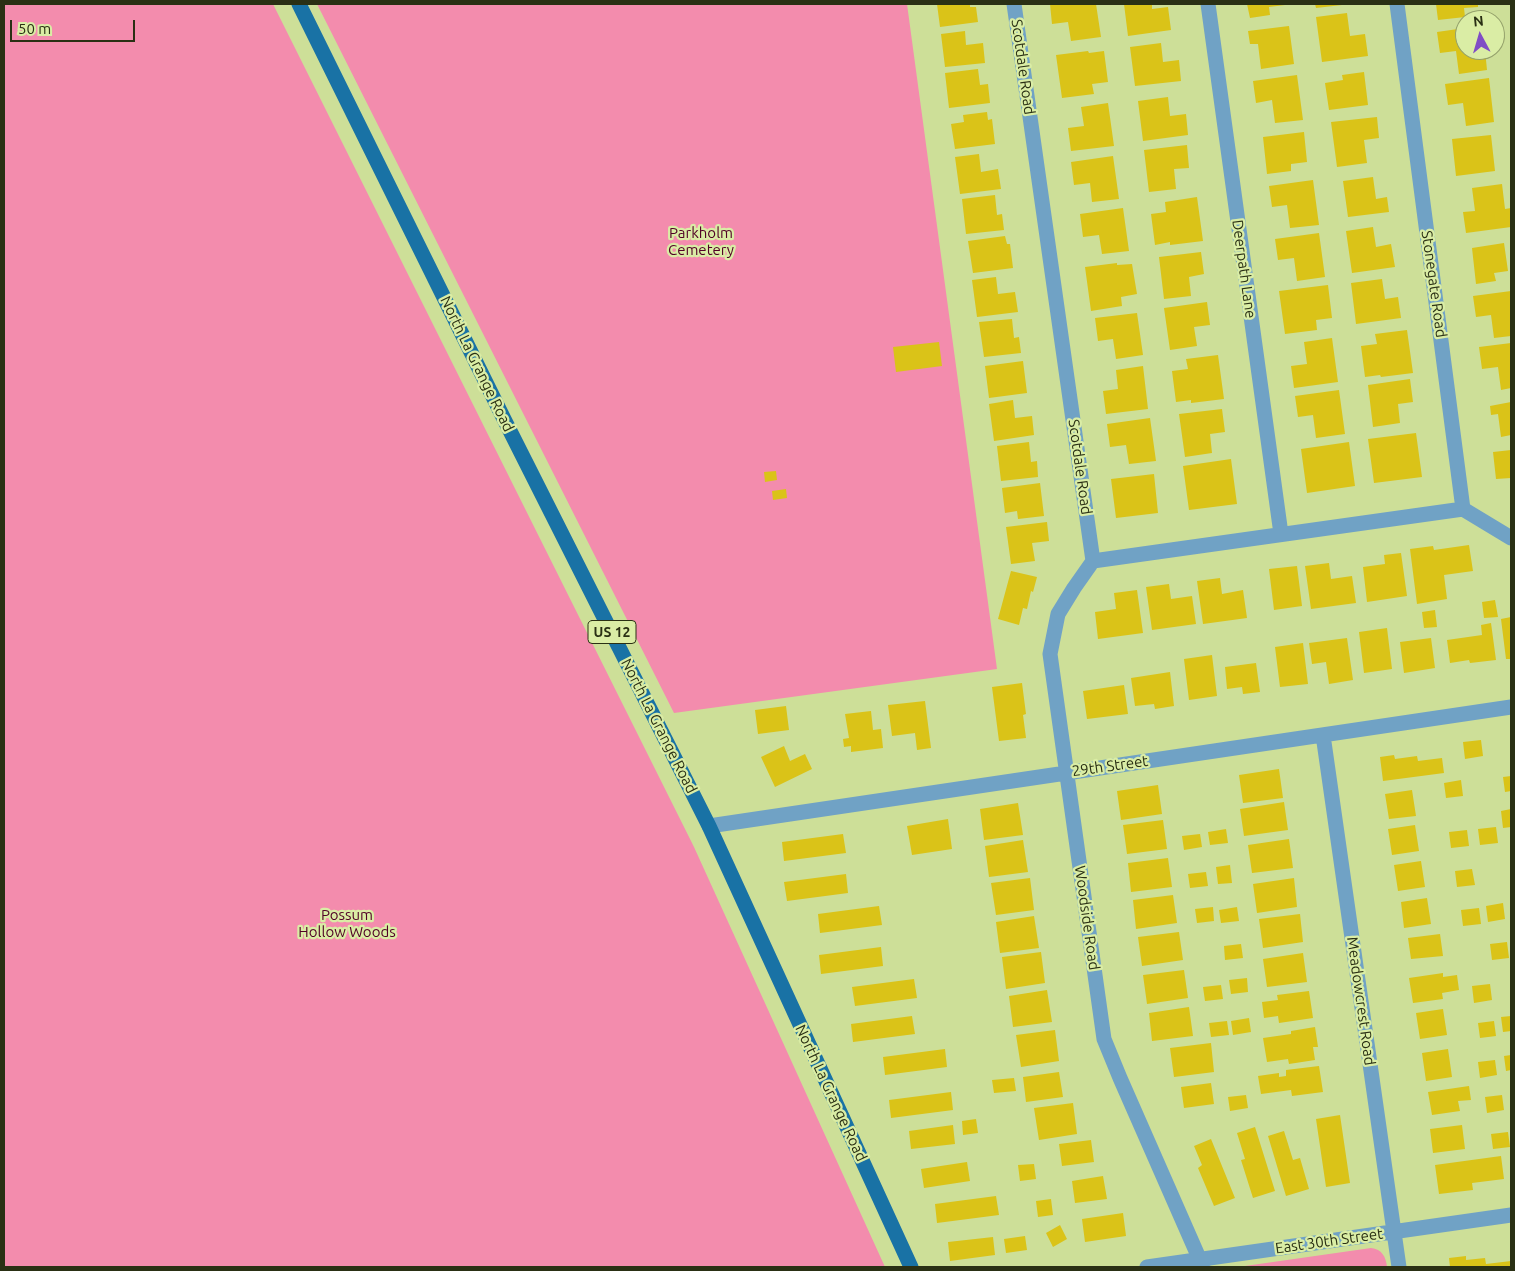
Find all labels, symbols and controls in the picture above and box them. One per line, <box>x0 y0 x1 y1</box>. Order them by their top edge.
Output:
scale bar <box>12 10 138 42</box>
north arrow <box>1455 10 1505 60</box>
text: N <box>1472 13 1485 30</box>
street label: Scotdale Road <box>1007 18 1039 116</box>
text: 50 m <box>18 20 51 37</box>
street label: Deerpath Lane <box>1228 219 1260 319</box>
park label: Parkholm Cemetery <box>668 224 734 259</box>
street label: Stonegate Road <box>1418 229 1450 339</box>
street label: North La Grange Road <box>436 293 518 435</box>
street label: Scotdale Road <box>1064 418 1096 516</box>
road number: US 12 <box>588 620 636 644</box>
street label: North La Grange Road <box>617 656 701 796</box>
street label: 29th Street <box>1071 752 1149 780</box>
street label: Woodside Road <box>1071 865 1103 971</box>
park label: Possum Hollow Woods <box>298 906 396 941</box>
street label: Meadowcrest Road <box>1343 936 1379 1066</box>
street label: North La Grange Road <box>791 1022 871 1164</box>
street label: East 30th Street <box>1274 1225 1384 1257</box>

